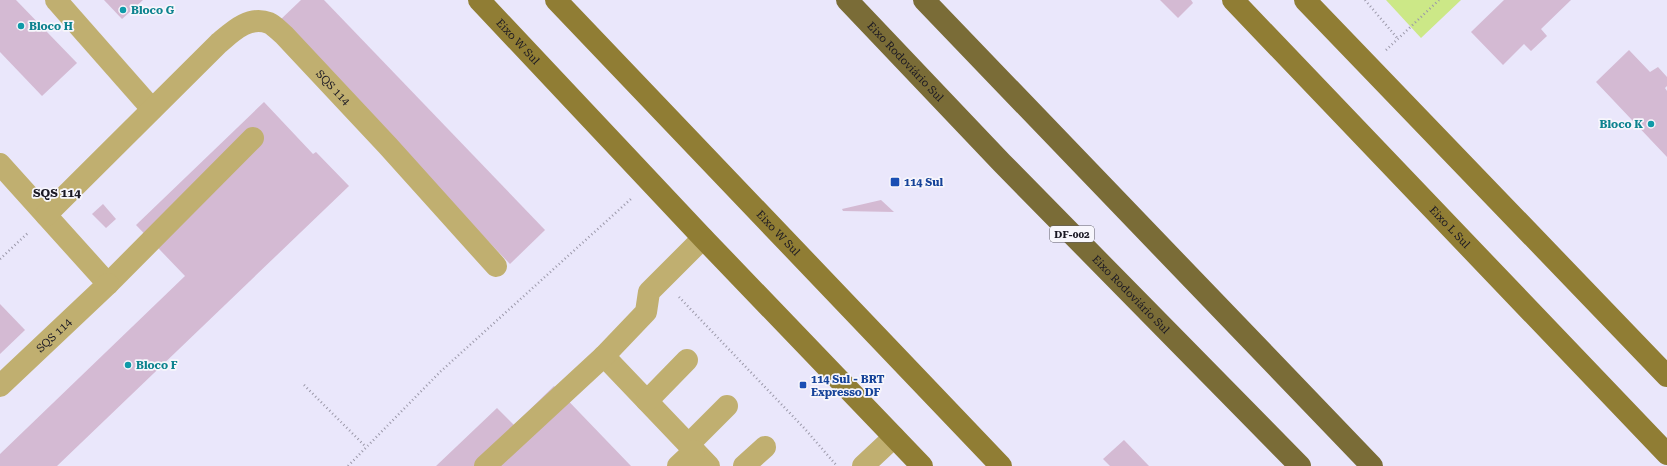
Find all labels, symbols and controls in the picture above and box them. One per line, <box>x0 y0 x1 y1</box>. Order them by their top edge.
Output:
place label: Bloco G <box>131 4 175 17</box>
marker: Bloco G <box>118 5 128 15</box>
street label: Eixo W Sul <box>493 16 543 68</box>
street label: Eixo Rodoviário Sul <box>864 19 946 105</box>
place label: Bloco H <box>29 20 73 33</box>
marker: Bloco H <box>16 21 26 31</box>
street label: SQS 114 <box>313 67 353 109</box>
place label: Bloco K <box>1600 118 1643 131</box>
marker: Bloco K <box>1646 119 1656 129</box>
marker: 114 Sul <box>889 176 901 188</box>
place label: 114 Sul <box>904 176 944 189</box>
district label: SQS 114 <box>33 186 81 200</box>
street label: Eixo L Sul <box>1427 204 1473 251</box>
street label: Eixo W Sul <box>753 208 803 259</box>
road number: DF-002 <box>1050 226 1094 242</box>
street label: Eixo Rodoviário Sul <box>1089 253 1173 337</box>
street label: SQS 114 <box>34 315 75 355</box>
place label: Bloco F <box>136 359 178 372</box>
marker: Bloco F <box>123 360 133 370</box>
place label: 114 Sul - BRT Expresso DF <box>811 373 885 399</box>
marker: 114 Sul - BRT Expresso DF <box>798 380 808 390</box>

